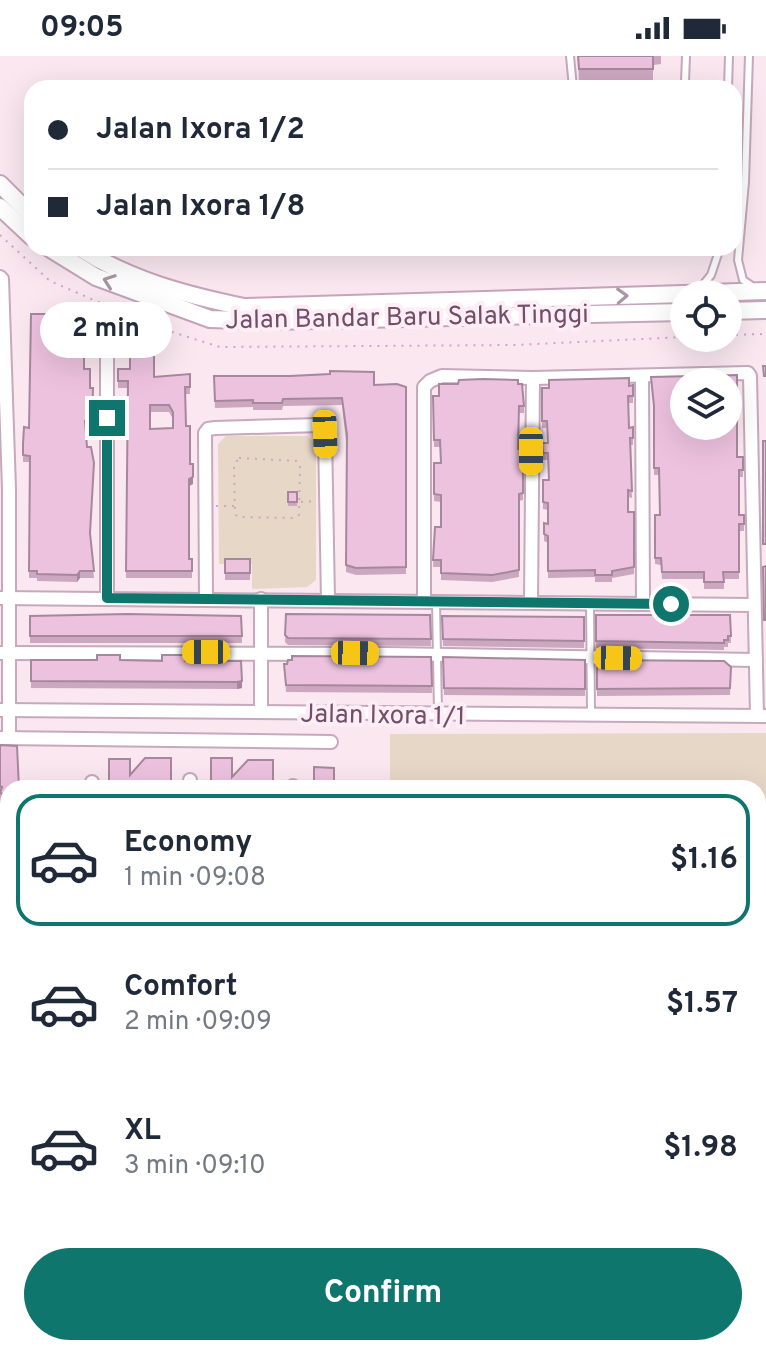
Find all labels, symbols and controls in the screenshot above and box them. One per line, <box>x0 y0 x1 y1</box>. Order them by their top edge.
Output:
text: 09:05 <box>40 10 124 47</box>
text: Jalan Ixora 1/2 <box>96 112 305 149</box>
text: Jalan Ixora 1/8 <box>96 189 305 226</box>
one-way arrow <box>103 275 117 291</box>
map controls <box>670 280 742 440</box>
button: locate <box>670 280 742 352</box>
one-way arrow <box>616 287 629 304</box>
street label: Jalan Bandar Baru Salak Tinggi <box>225 299 589 338</box>
callout: 2 min <box>41 302 173 358</box>
text: 2 min <box>72 313 140 346</box>
button: layers <box>670 368 742 440</box>
route end <box>89 400 125 436</box>
car <box>312 410 338 458</box>
car <box>519 427 543 475</box>
route start <box>653 586 689 622</box>
car <box>182 640 230 664</box>
car <box>331 641 379 665</box>
car <box>594 646 642 670</box>
street label: Jalan Ixora 1/1 <box>300 699 466 734</box>
icon: car <box>28 824 100 896</box>
text: Economy <box>124 825 252 862</box>
text: $1.16 <box>670 842 738 879</box>
text: 1 min · 09:08 <box>124 862 266 895</box>
icon: car <box>28 968 100 1040</box>
text: Comfort <box>124 969 237 1006</box>
text: $1.57 <box>666 986 738 1023</box>
text: 2 min · 09:09 <box>124 1006 272 1039</box>
icon: car <box>28 1112 100 1184</box>
text: XL <box>124 1113 161 1150</box>
text: $1.98 <box>663 1130 738 1167</box>
text: 3 min · 09:10 <box>124 1150 266 1183</box>
button: Confirm <box>24 1248 742 1340</box>

